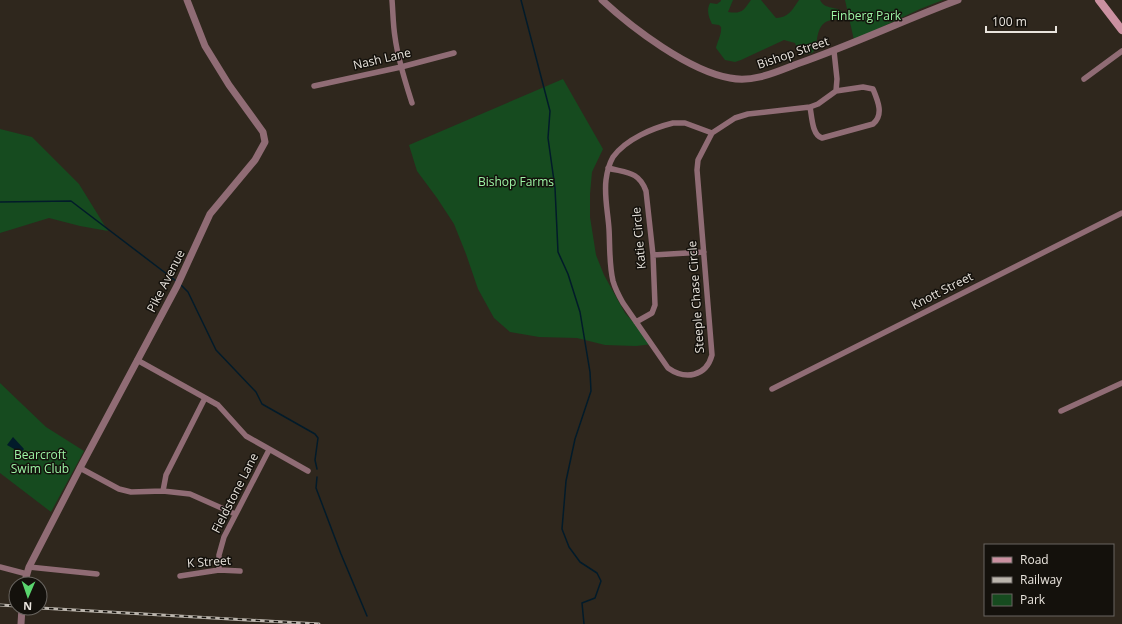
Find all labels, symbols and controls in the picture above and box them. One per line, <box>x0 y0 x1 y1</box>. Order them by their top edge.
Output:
park label: Finberg Park <box>831 7 902 24</box>
scale bar <box>986 8 1056 34</box>
text: 100 m <box>992 13 1027 30</box>
street label: Bishop Street <box>755 32 831 73</box>
street label: Nash Lane <box>351 44 413 73</box>
park label: Bishop Farms <box>478 173 554 190</box>
street label: Katie Circle <box>627 206 650 270</box>
street label: Steeple Chase Circle <box>683 240 708 354</box>
street label: Pike Avenue <box>143 246 189 315</box>
street label: Knott Street <box>908 268 976 313</box>
park label: Bearcroft Swim Club <box>11 446 69 477</box>
street label: Fieldstone Lane <box>207 450 262 536</box>
legend <box>984 544 1114 616</box>
street label: K Street <box>186 551 231 572</box>
text: Road <box>1020 551 1049 568</box>
text: Railway <box>1020 571 1063 588</box>
north arrow <box>8 576 48 616</box>
text: Park <box>1020 591 1046 608</box>
text: N <box>23 599 32 614</box>

